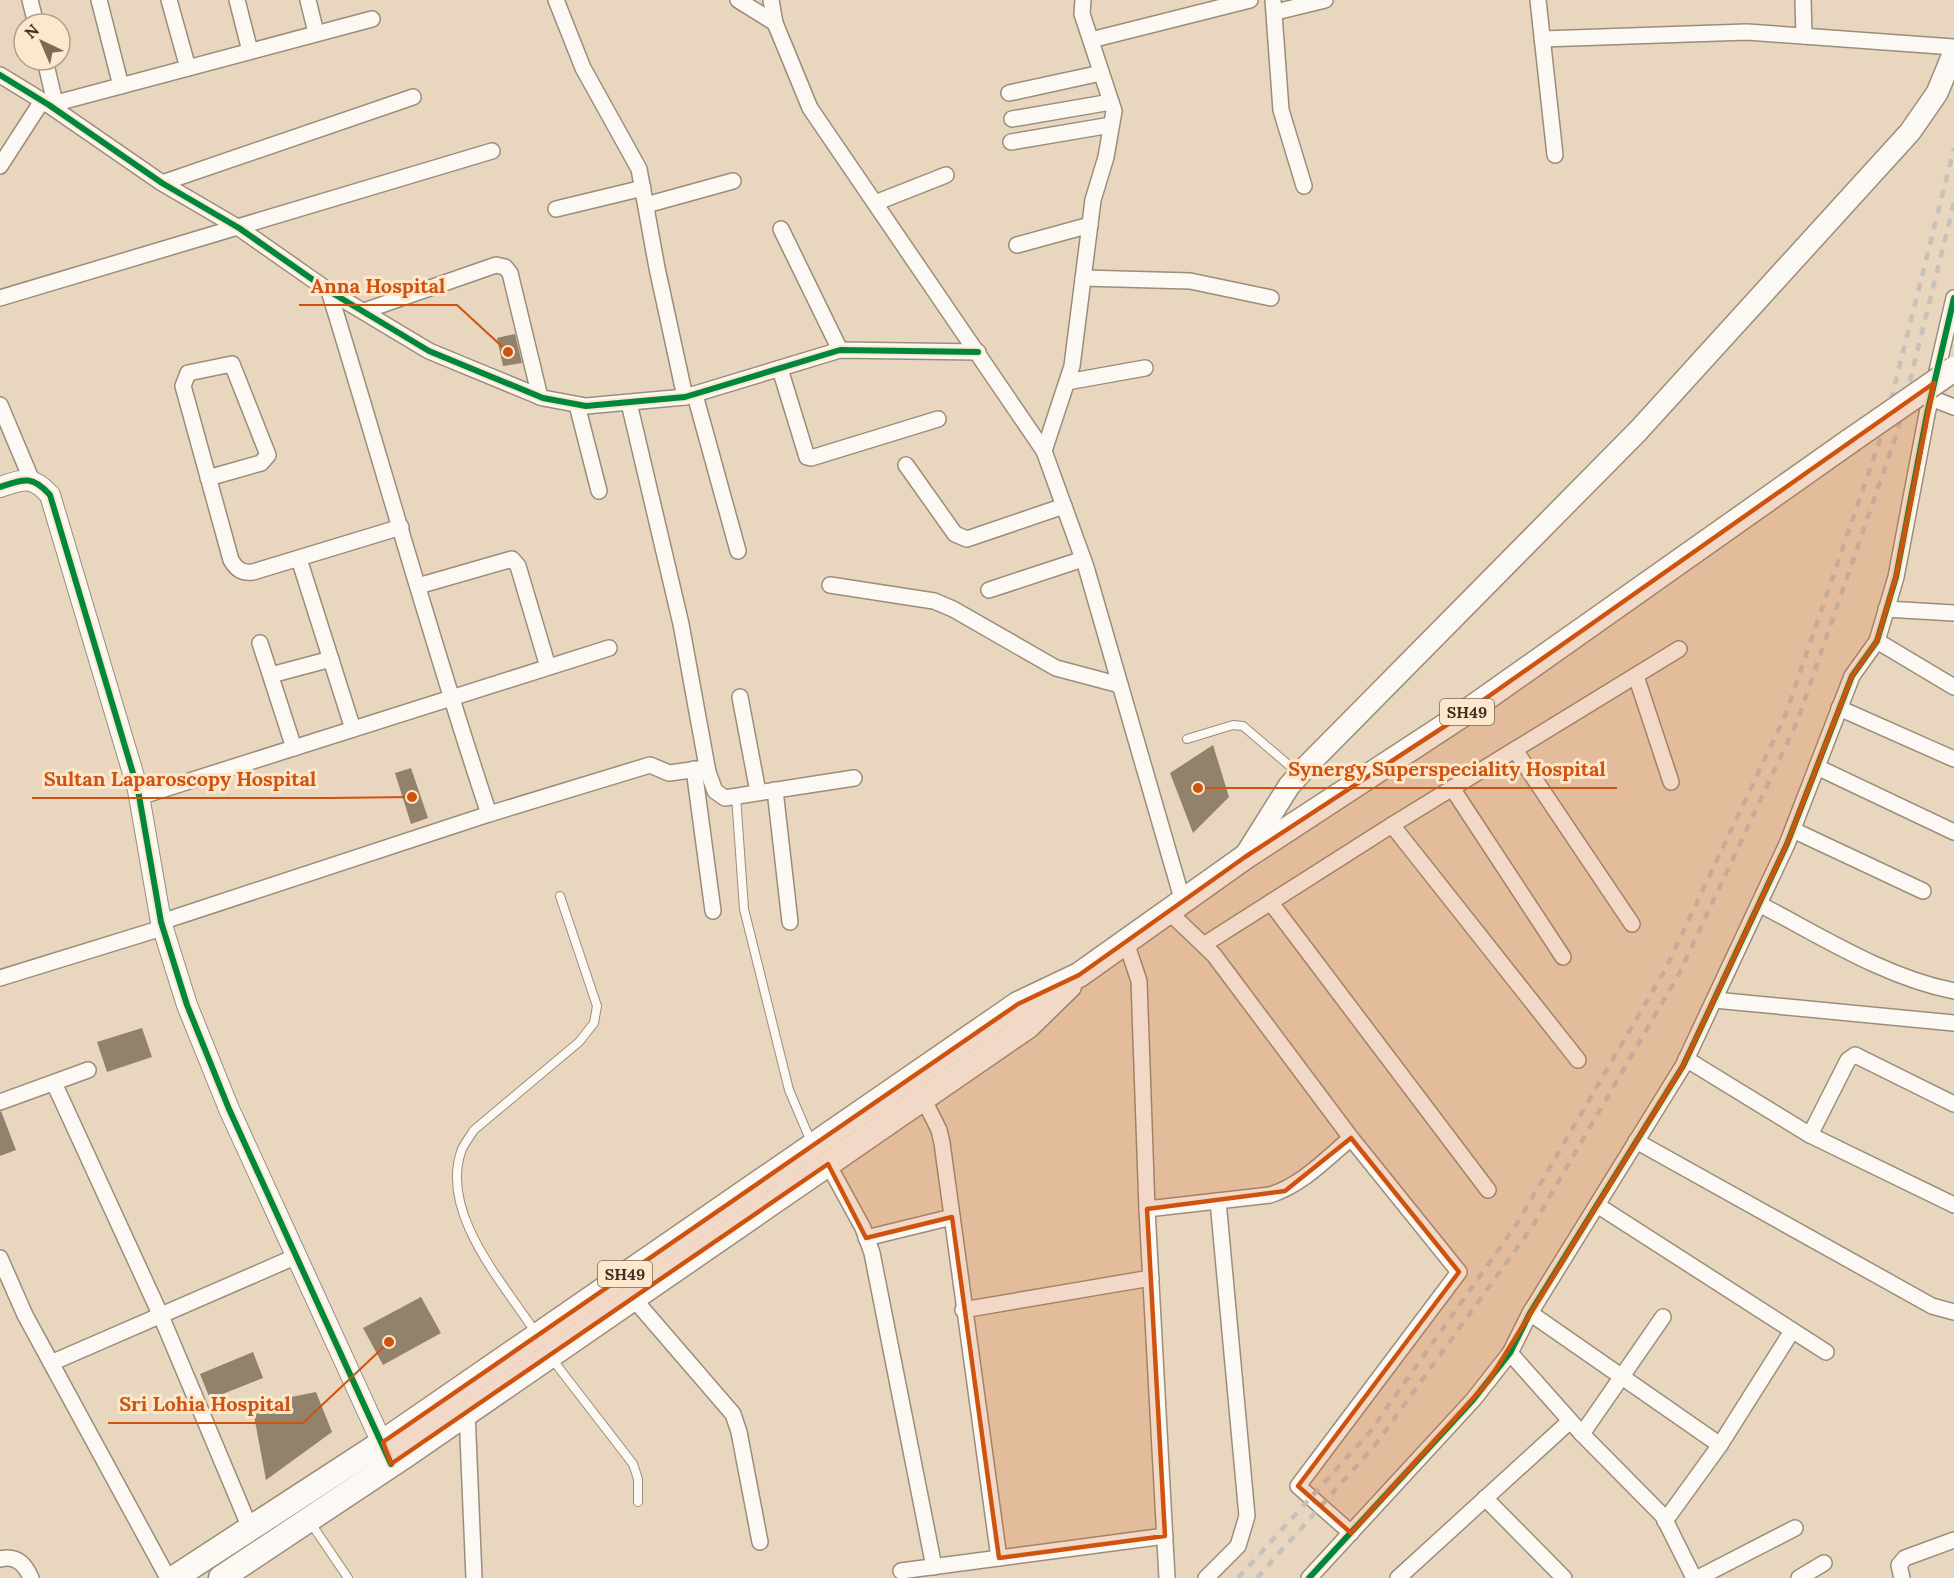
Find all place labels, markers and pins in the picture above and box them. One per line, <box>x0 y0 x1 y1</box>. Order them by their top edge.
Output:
callout: Anna Hospital <box>299 267 457 305</box>
callout: Synergy Superspeciality Hospital <box>1276 750 1617 788</box>
callout: Sultan Laparoscopy Hospital <box>32 760 329 798</box>
callout: Sri Lohia Hospital <box>108 1385 303 1423</box>

